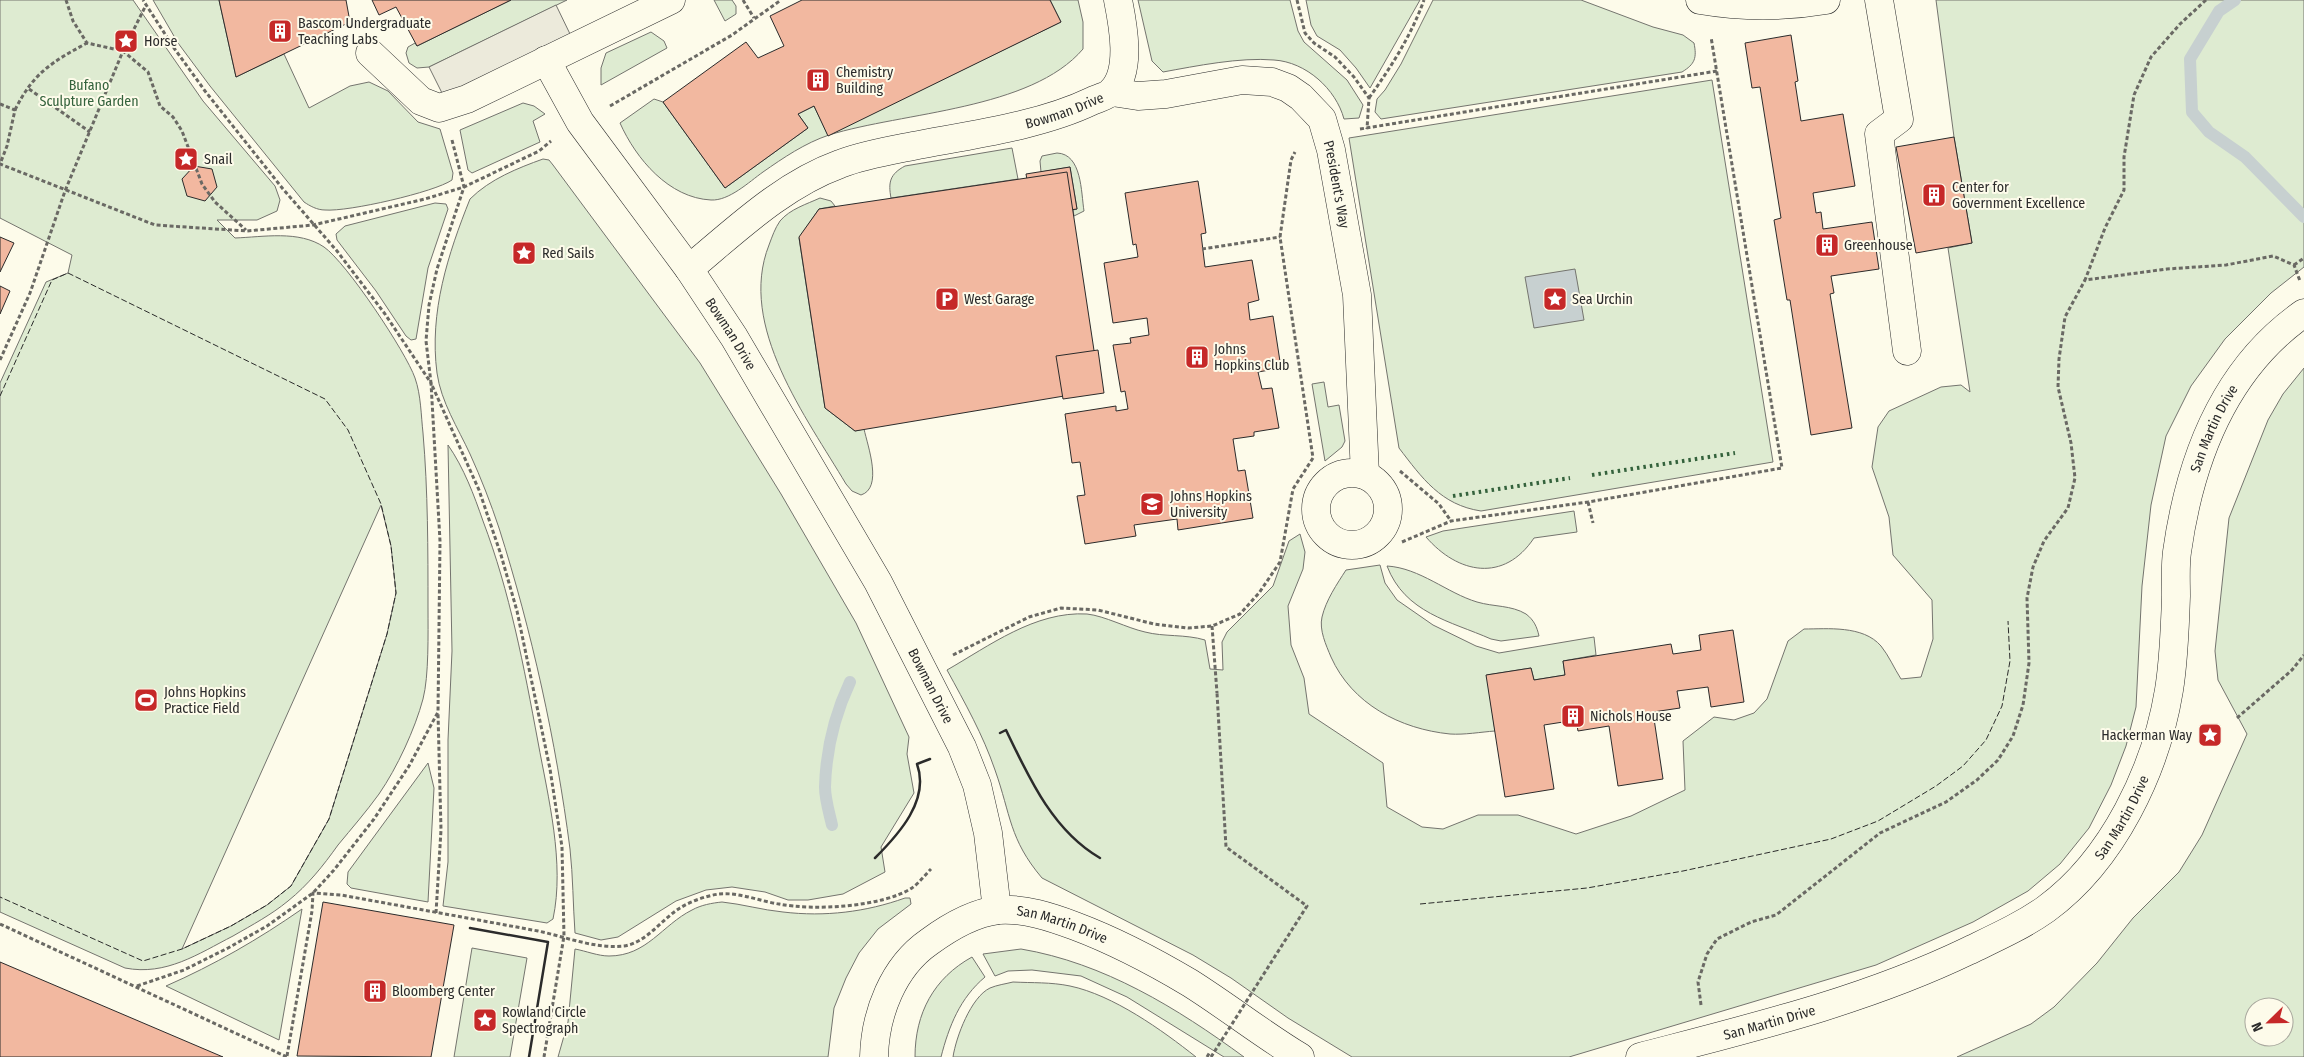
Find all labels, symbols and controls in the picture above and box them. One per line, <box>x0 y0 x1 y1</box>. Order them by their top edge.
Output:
place label: Bascom Undergraduate Teaching Labs <box>298 15 431 48</box>
building icon: Bascom Undergraduate Teaching Labs <box>267 18 293 44</box>
place icon: Horse <box>113 28 139 54</box>
place label: Horse <box>144 33 178 50</box>
place label: Chemistry Building <box>836 64 894 97</box>
building icon: Chemistry Building <box>805 67 831 93</box>
park label: Bufano Sculpture Garden <box>39 77 139 110</box>
street label: Bowman Drive <box>1024 89 1106 133</box>
street label: President's Way <box>1320 138 1353 230</box>
place icon: Snail <box>173 146 199 172</box>
place label: Snail <box>204 151 233 168</box>
place label: Center for Government Excellence <box>1952 179 2085 212</box>
building icon: Center for Government Excellence <box>1921 182 1947 208</box>
building icon: Greenhouse <box>1814 232 1840 258</box>
place label: Greenhouse <box>1844 237 1913 254</box>
place icon: Red Sails <box>511 240 537 266</box>
place label: Red Sails <box>542 245 594 262</box>
parking icon: West Garage <box>934 286 960 312</box>
place icon: Sea Urchin <box>1542 286 1568 312</box>
place label: West Garage <box>964 291 1035 308</box>
place label: Sea Urchin <box>1572 291 1633 308</box>
street label: Bowman Drive <box>701 295 760 373</box>
place label: Johns Hopkins Club <box>1214 341 1289 374</box>
building icon: Johns Hopkins Club <box>1184 344 1210 370</box>
street label: San Martin Drive <box>2187 382 2242 474</box>
place label: Johns Hopkins University <box>1170 488 1252 521</box>
school or university icon: Johns Hopkins University <box>1139 491 1165 517</box>
street label: Bowman Drive <box>904 646 957 727</box>
place label: Johns Hopkins Practice Field <box>164 684 246 717</box>
sports icon: Johns Hopkins Practice Field <box>133 687 159 713</box>
building icon: Nichols House <box>1560 703 1586 729</box>
place label: Nichols House <box>1590 708 1672 725</box>
place icon: Hackerman Way <box>2197 722 2223 748</box>
place label: Hackerman Way <box>2101 727 2193 744</box>
street label: San Martin Drive <box>2091 773 2153 864</box>
street label: San Martin Drive <box>1016 902 1110 947</box>
building icon: Bloomberg Center <box>362 978 388 1004</box>
place label: Bloomberg Center <box>392 983 495 1000</box>
north arrow <box>2244 997 2294 1047</box>
street label: San Martin Drive <box>1722 1002 1818 1044</box>
place label: Rowland Circle Spectrograph <box>502 1004 586 1037</box>
place icon: Rowland Circle Spectrograph <box>472 1007 498 1033</box>
text: N <box>2248 1020 2267 1034</box>

